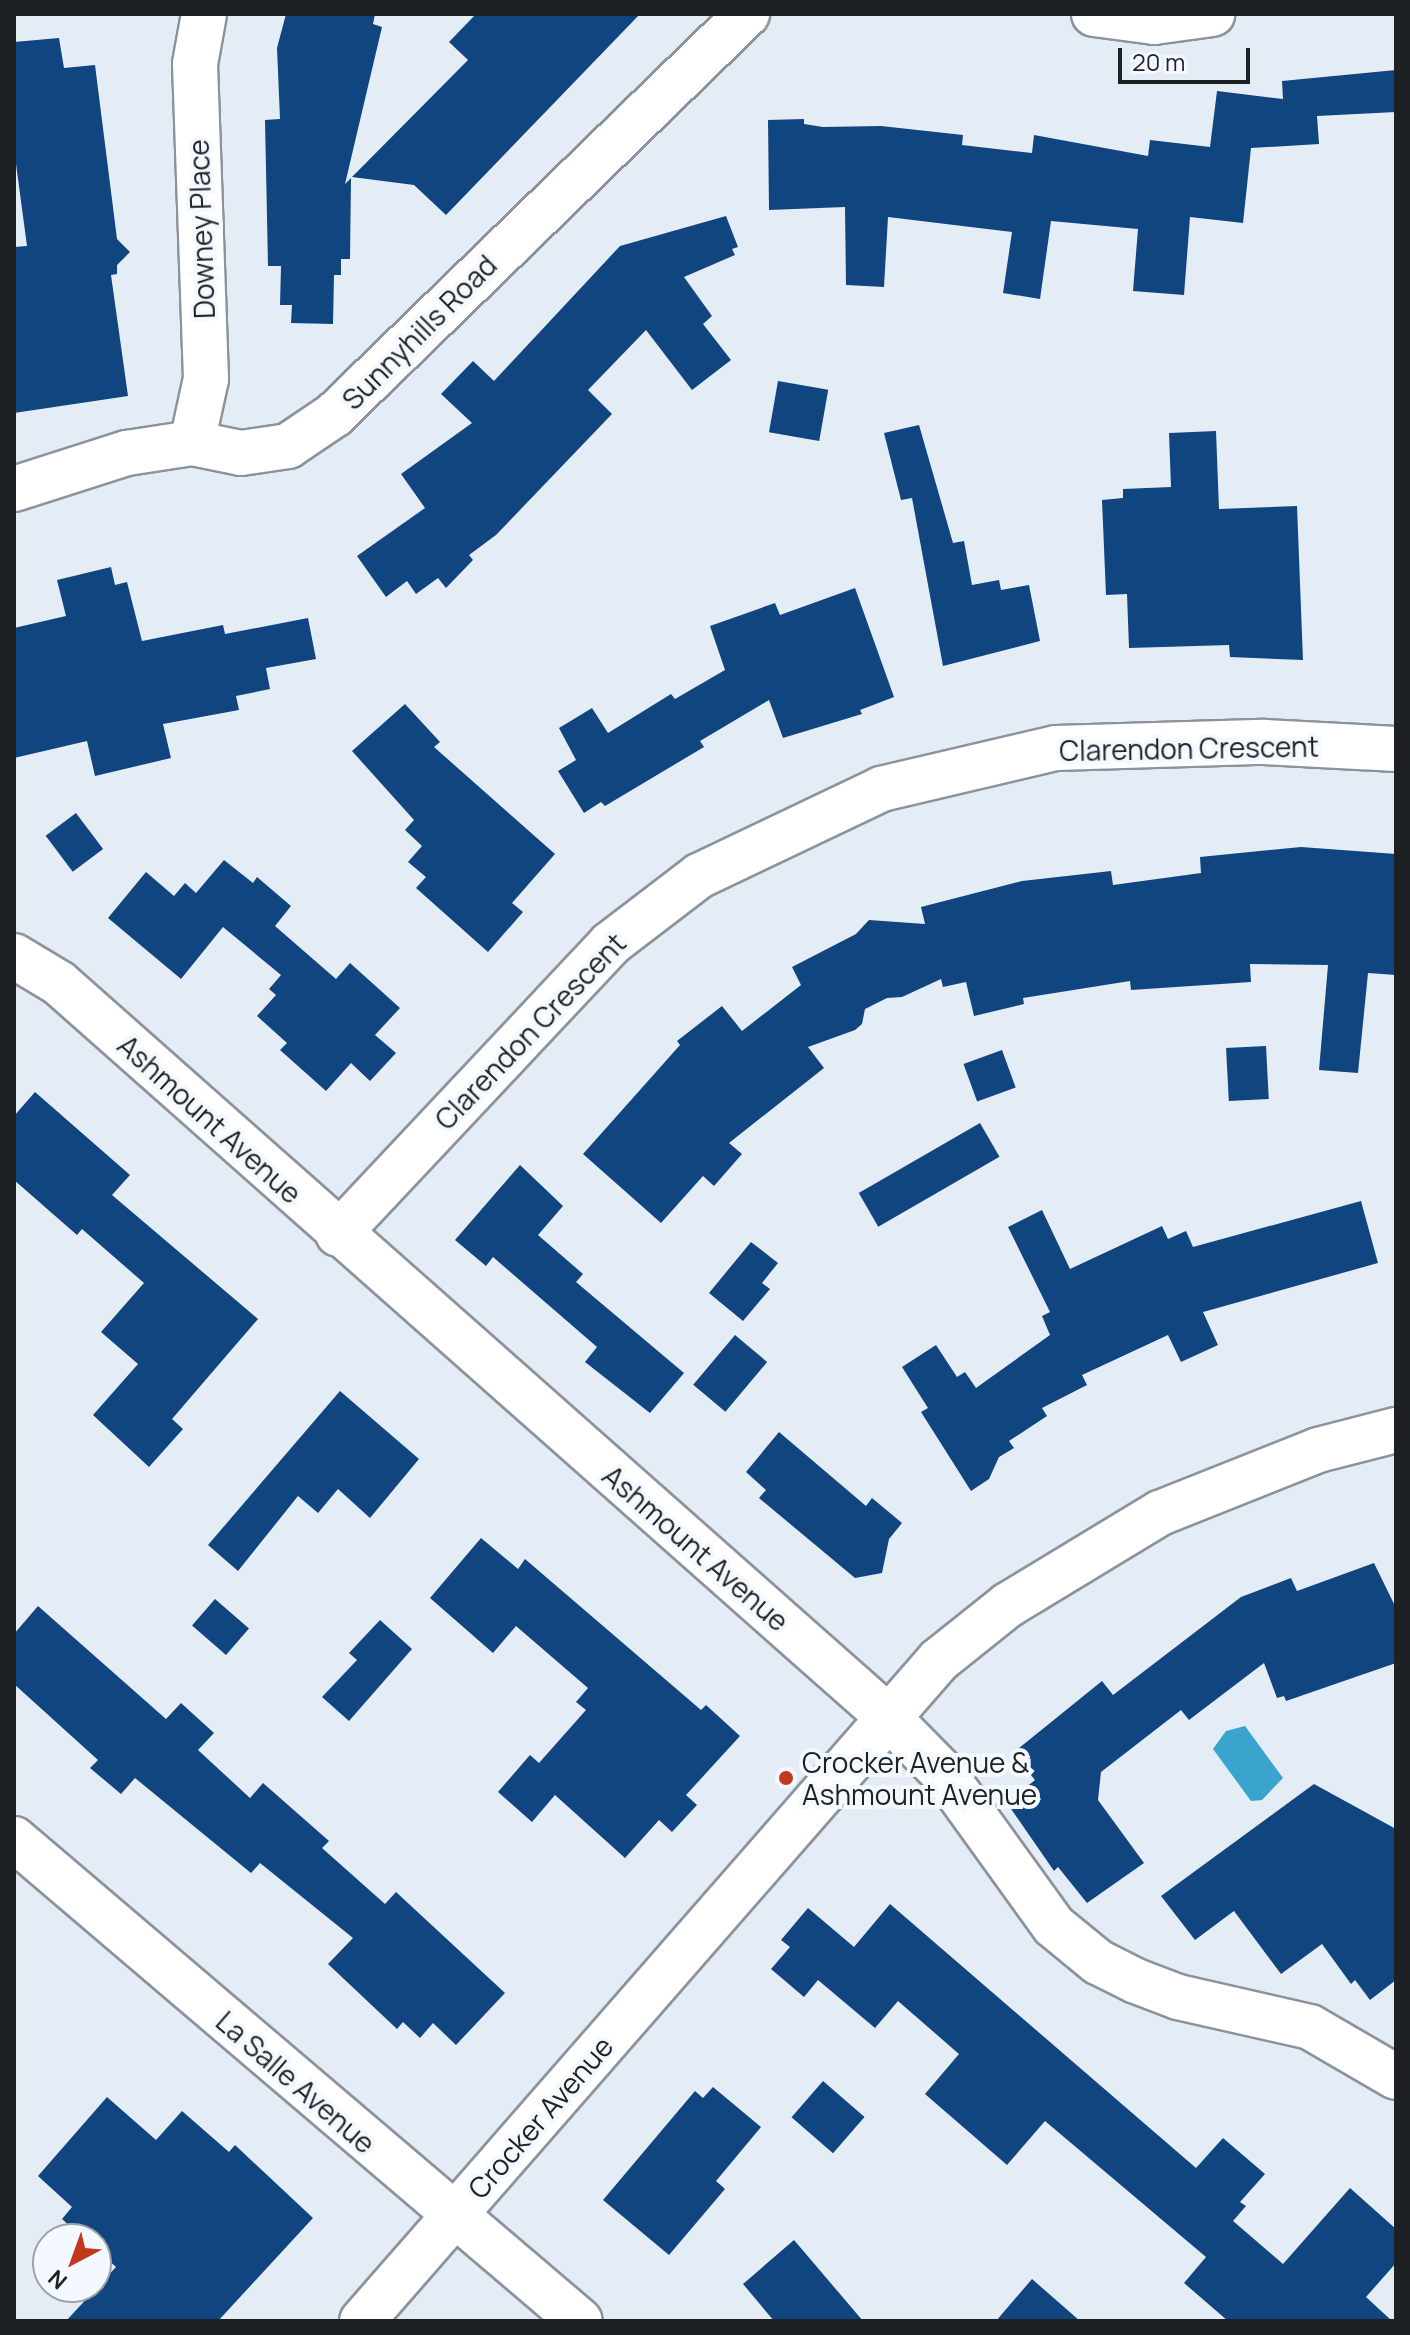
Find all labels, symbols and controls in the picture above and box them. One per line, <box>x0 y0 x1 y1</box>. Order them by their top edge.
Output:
scale bar <box>1122 32 1254 82</box>
text: 20 m <box>1132 45 1185 78</box>
street label: Downey Place <box>181 139 221 319</box>
street label: Sunnyhills Road <box>335 248 503 416</box>
street label: Clarendon Crescent <box>1059 729 1319 767</box>
street label: Clarendon Crescent <box>428 926 632 1136</box>
street label: Ashmount Avenue <box>111 1028 309 1210</box>
street label: Ashmount Avenue <box>596 1458 796 1638</box>
place label: Crocker Avenue & Ashmount Avenue <box>802 1745 1037 1811</box>
marker: Crocker Avenue & Ashmount Avenue <box>777 1769 795 1787</box>
street label: La Salle Avenue <box>210 2004 382 2160</box>
street label: Crocker Avenue <box>461 2029 619 2205</box>
north arrow <box>32 2223 112 2303</box>
text: N <box>42 2263 73 2296</box>

